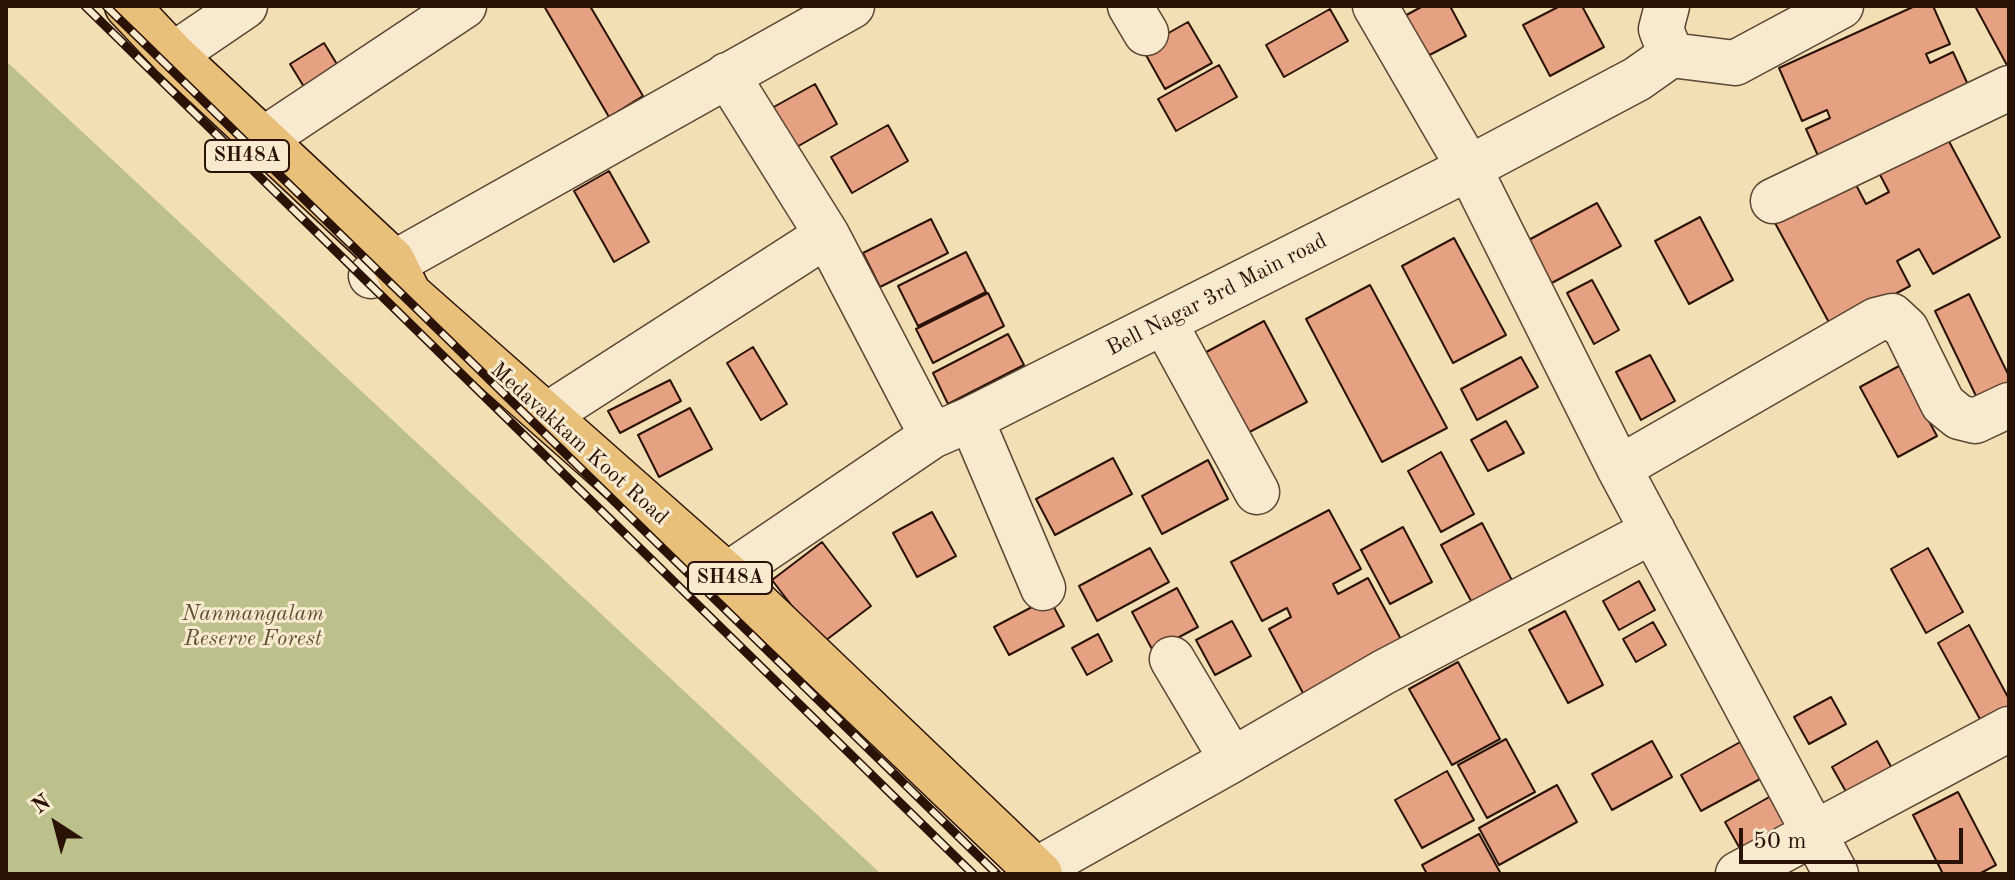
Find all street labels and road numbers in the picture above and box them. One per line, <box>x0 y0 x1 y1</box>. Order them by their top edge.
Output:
road number: SH48A <box>205 140 289 172</box>
street label: Bell Nagar 3rd Main road <box>1102 228 1332 362</box>
street label: Medavakkam Koot Road <box>484 357 674 531</box>
road number: SH48A <box>688 562 772 594</box>

